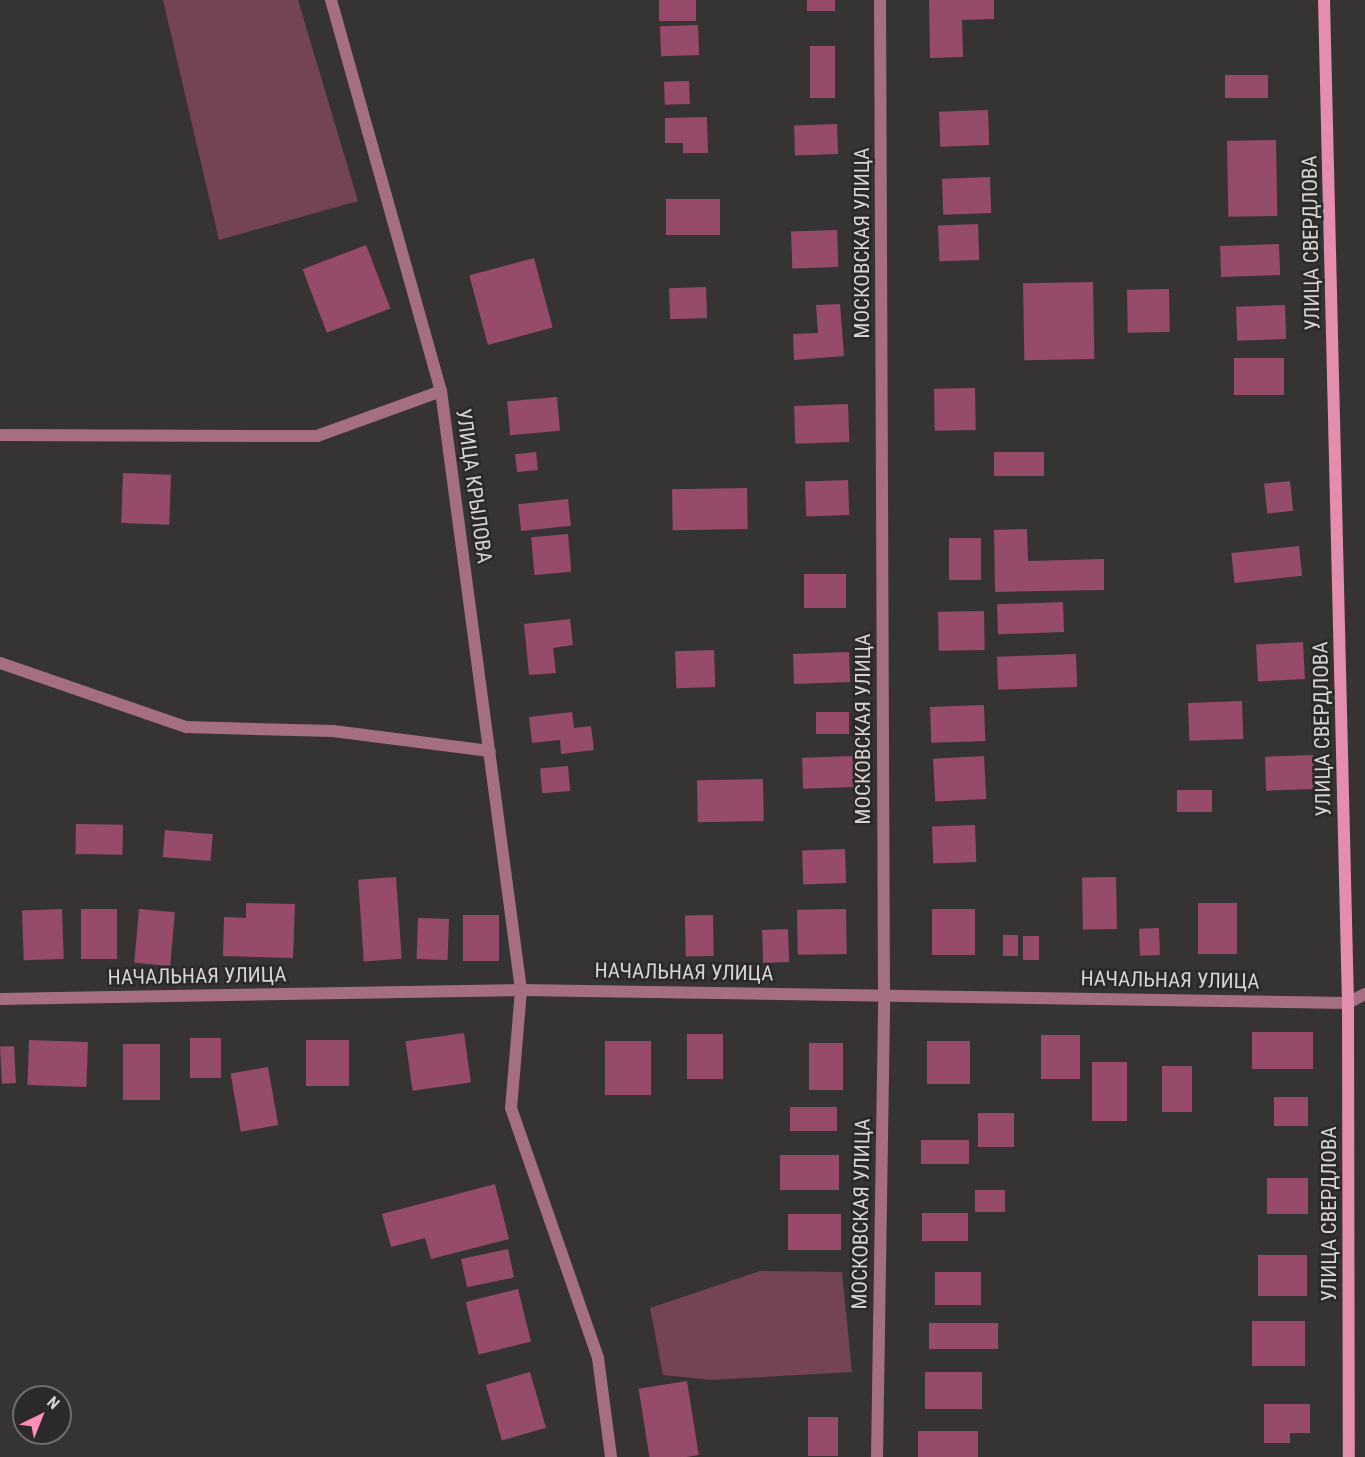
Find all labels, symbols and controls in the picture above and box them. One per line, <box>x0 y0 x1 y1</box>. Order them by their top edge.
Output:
street label: МОСКОВСКАЯ УЛИЦА <box>849 148 875 338</box>
street label: УЛИЦА СВЕРДЛОВА <box>1297 155 1325 331</box>
street label: УЛИЦА КРЫЛОВА <box>451 407 497 565</box>
street label: МОСКОВСКАЯ УЛИЦА <box>850 634 876 824</box>
street label: УЛИЦА СВЕРДЛОВА <box>1308 641 1336 817</box>
street label: НАЧАЛЬНАЯ УЛИЦА <box>594 958 774 986</box>
street label: НАЧАЛЬНАЯ УЛИЦА <box>107 962 287 990</box>
street label: НАЧАЛЬНАЯ УЛИЦА <box>1080 966 1260 994</box>
street label: МОСКОВСКАЯ УЛИЦА <box>847 1118 875 1310</box>
street label: УЛИЦА СВЕРДЛОВА <box>1316 1126 1342 1302</box>
north arrow <box>12 1385 72 1445</box>
text: N <box>43 1393 63 1413</box>

